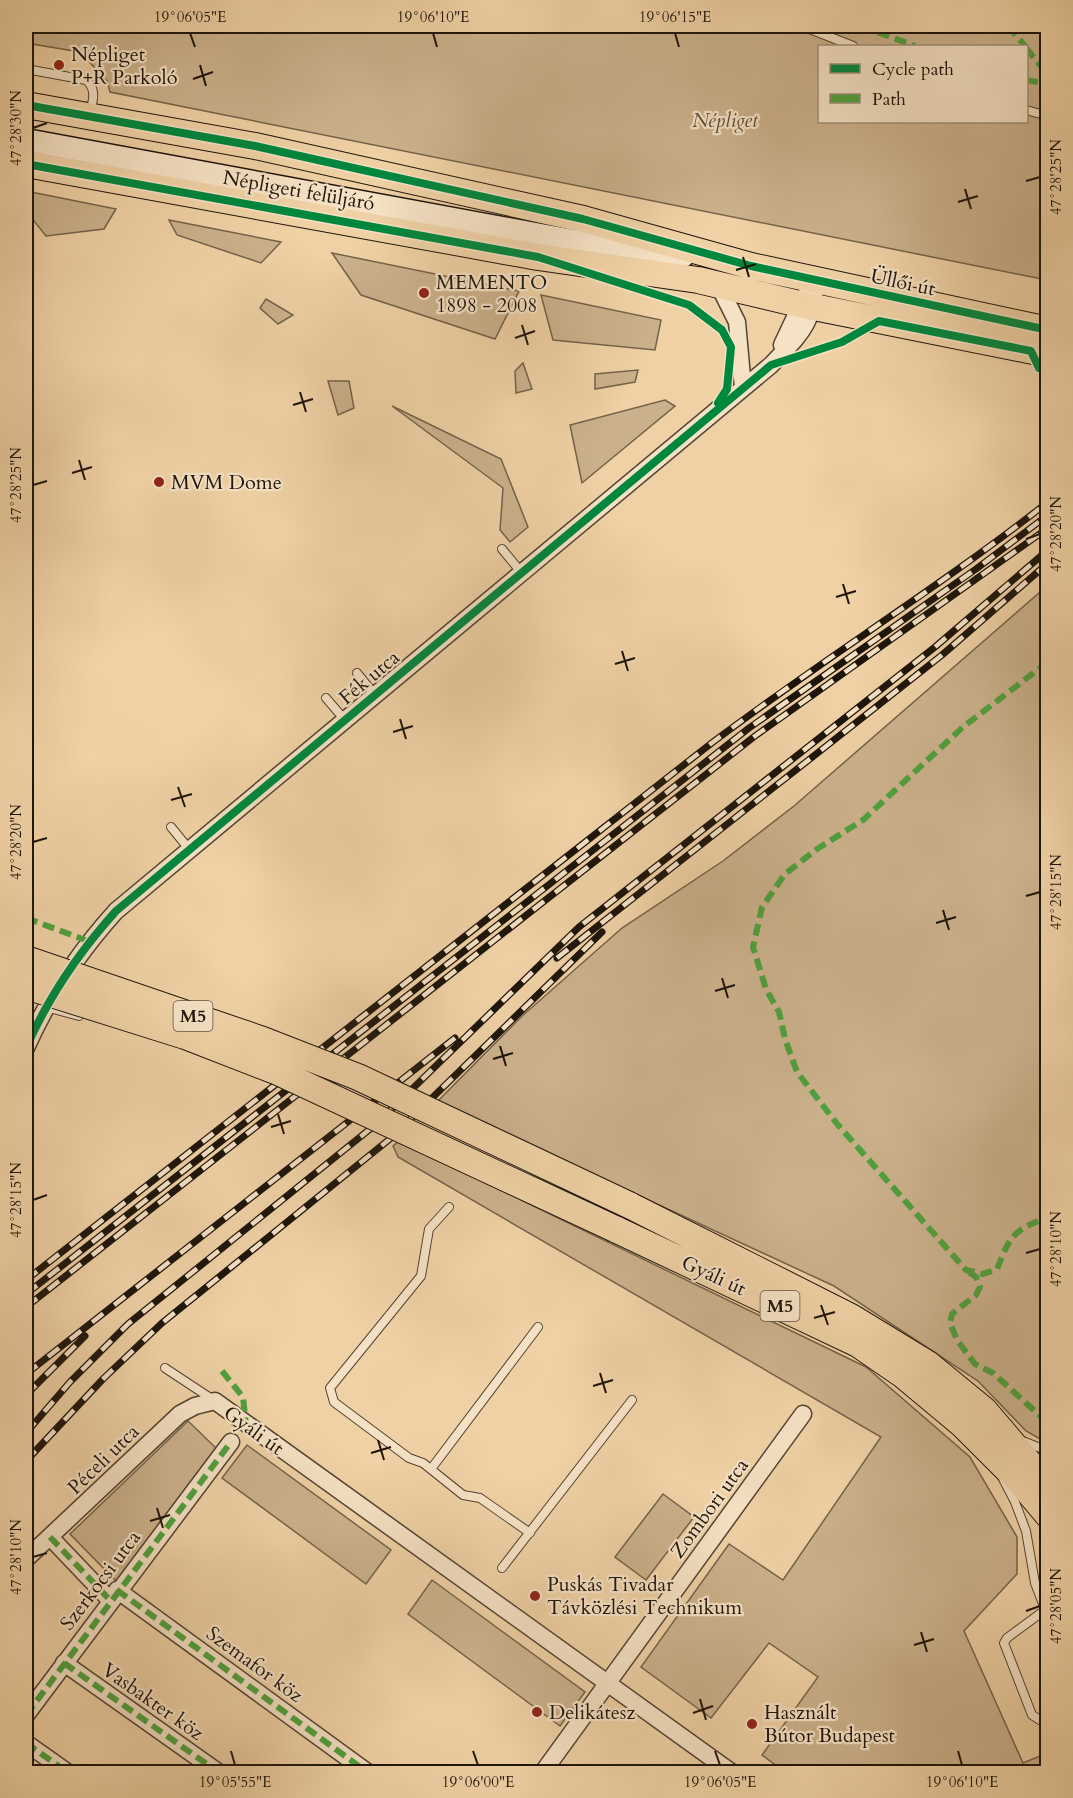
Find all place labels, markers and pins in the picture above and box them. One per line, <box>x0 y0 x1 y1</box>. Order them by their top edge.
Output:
place label: Népliget P+R Parkoló <box>71 41 178 91</box>
marker: Népliget P+R Parkoló <box>52 58 66 72</box>
place label: MEMENTO 1898 - 2008 <box>436 269 547 319</box>
marker: MEMENTO 1898 - 2008 <box>417 286 431 300</box>
place label: MVM Dome <box>171 469 282 496</box>
marker: MVM Dome <box>152 475 166 489</box>
place label: Puskás Tivadar Távközlési Technikum <box>547 1571 742 1621</box>
marker: Puskás Tivadar Távközlési Technikum <box>528 1589 542 1603</box>
place label: Delikátesz <box>549 1699 635 1726</box>
place label: Használt Bútor Budapest <box>764 1699 896 1749</box>
marker: Delikátesz <box>530 1705 544 1719</box>
marker: Használt Bútor Budapest <box>745 1717 759 1731</box>

